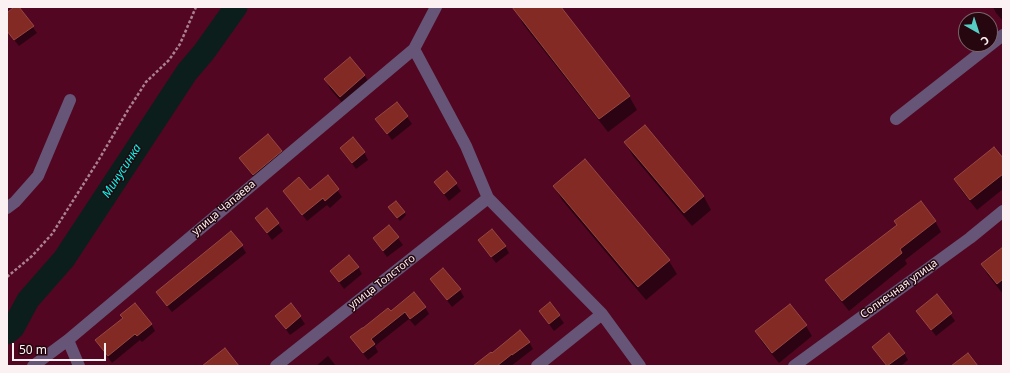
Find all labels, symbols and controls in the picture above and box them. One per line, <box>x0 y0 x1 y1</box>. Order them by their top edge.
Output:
north arrow <box>958 12 998 52</box>
text: С <box>978 33 993 49</box>
water label: Минусинка <box>99 141 145 201</box>
street label: улица Чапаева <box>190 178 258 238</box>
street label: улица Толстого <box>346 252 418 312</box>
street label: Солнечная улица <box>858 256 940 322</box>
scale bar <box>14 335 108 361</box>
text: 50 m <box>19 341 47 358</box>

